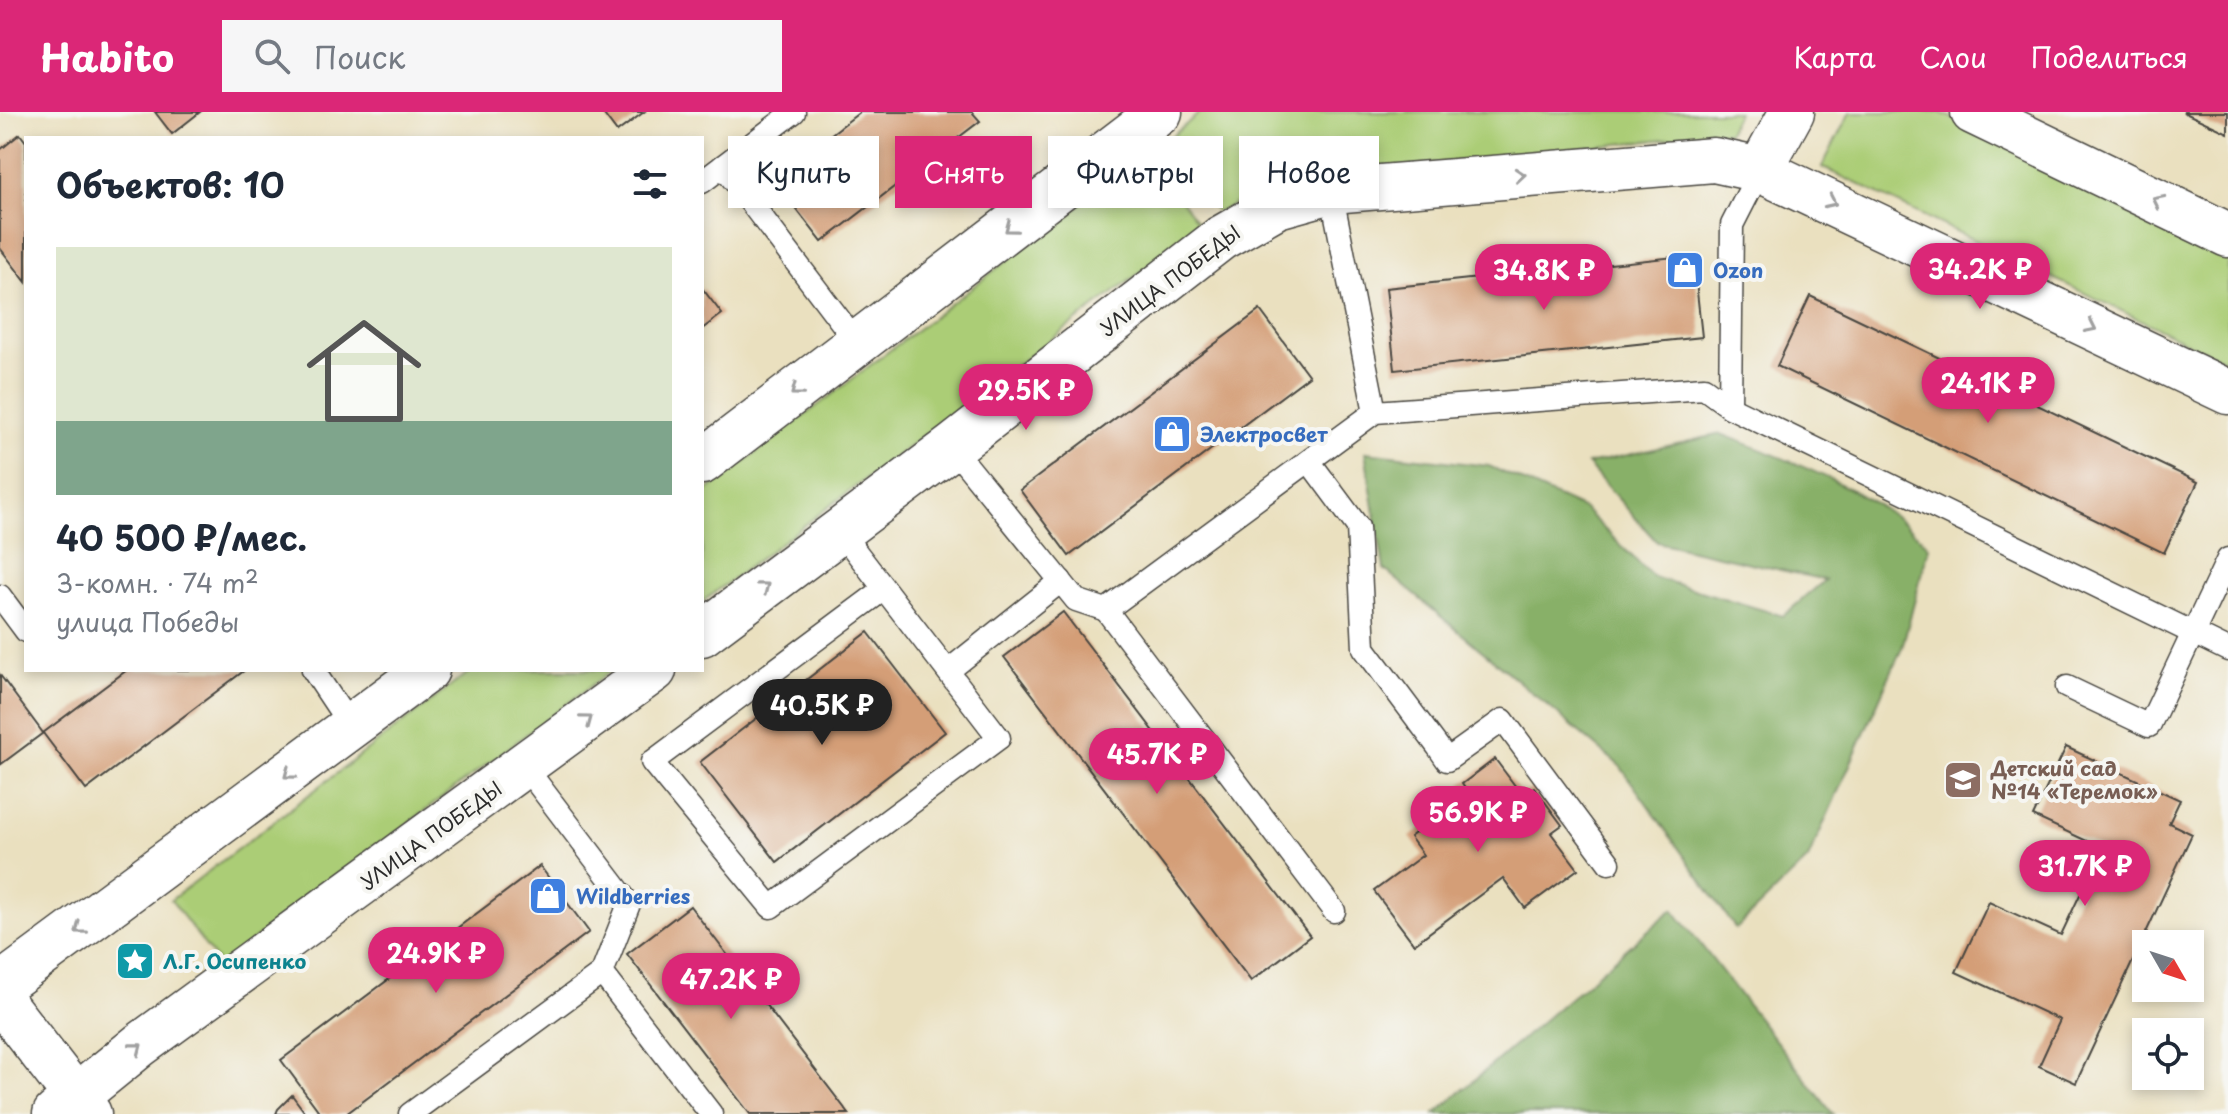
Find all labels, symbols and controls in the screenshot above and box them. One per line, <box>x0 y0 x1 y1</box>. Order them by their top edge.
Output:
search box <box>222 20 782 92</box>
text: Habito <box>40 28 174 85</box>
icon: search <box>250 34 294 78</box>
text: Поиск <box>314 34 405 79</box>
text: Карта <box>1793 35 1876 78</box>
text: Слои <box>1920 35 1987 78</box>
text: Поделиться <box>2031 35 2188 78</box>
chip: Купить <box>728 136 879 208</box>
chip: Снять <box>895 136 1032 208</box>
chip: Фильтры <box>1048 136 1223 208</box>
chip: Новое <box>1239 136 1379 208</box>
text: Объектов: 10 <box>56 158 284 210</box>
icon: filters <box>628 162 672 206</box>
one-way arrow <box>1514 167 1527 184</box>
one-way arrow <box>1823 192 1838 208</box>
one-way arrow <box>2151 195 2166 211</box>
street label: УЛИЦА ПОБЕДЫ <box>1094 217 1246 343</box>
one-way arrow <box>1004 219 1018 233</box>
pin: 34.2K ₽ <box>1906 243 2054 311</box>
pin: 34.8K ₽ <box>1470 244 1618 312</box>
shop icon: Ozon <box>1664 249 1706 291</box>
text: 34.2K ₽ <box>1928 249 2032 288</box>
text: 34.8K ₽ <box>1493 250 1595 289</box>
place label: Ozon <box>1713 255 1763 285</box>
icon: home <box>292 299 436 443</box>
one-way arrow <box>2083 317 2097 333</box>
pin: 24.1K ₽ <box>1914 357 2062 425</box>
text: 24.1K ₽ <box>1940 363 2036 402</box>
pin: 29.5K ₽ <box>952 364 1100 432</box>
text: 29.5K ₽ <box>977 370 1075 409</box>
one-way arrow <box>790 382 805 396</box>
shop icon: Электросвет <box>1151 413 1193 455</box>
place label: Электросвет <box>1200 419 1328 449</box>
text: 40 500 ₽/мес. <box>56 511 307 563</box>
text: 3-комн. · 74 m² <box>56 563 259 602</box>
one-way arrow <box>756 583 770 597</box>
text: улица Победы <box>56 602 239 641</box>
pin: 40.5K ₽ <box>748 679 896 747</box>
text: 40.5K ₽ <box>770 685 874 724</box>
one-way arrow <box>579 715 593 730</box>
pin: 45.7K ₽ <box>1083 728 1231 796</box>
text: 45.7K ₽ <box>1107 734 1207 773</box>
place label: Детский сад №14 «Теремок» <box>1990 753 2158 806</box>
school or university icon: Детский сад №14 «Теремок» <box>1942 759 1984 801</box>
one-way arrow <box>283 764 298 778</box>
street label: УЛИЦА ПОБЕДЫ <box>354 773 508 897</box>
pin: 56.9K ₽ <box>1404 786 1552 854</box>
text: 56.9K ₽ <box>1428 792 1528 831</box>
pin: 31.7K ₽ <box>2011 840 2159 908</box>
text: 31.7K ₽ <box>2037 846 2133 885</box>
shop icon: Wildberries <box>527 875 569 917</box>
place label: Wildberries <box>576 881 691 911</box>
one-way arrow <box>75 919 89 934</box>
pin: 24.9K ₽ <box>362 927 510 995</box>
north arrow <box>2132 930 2204 1002</box>
map controls <box>2132 930 2204 1090</box>
text: 24.9K ₽ <box>386 933 486 972</box>
place icon: Л.Г. Осипенко <box>114 940 156 982</box>
place label: Л.Г. Осипенко <box>163 946 306 976</box>
pin: 47.2K ₽ <box>657 953 805 1021</box>
text: 47.2K ₽ <box>680 959 782 998</box>
button: locate <box>2132 1018 2204 1090</box>
one-way arrow <box>128 1044 143 1058</box>

